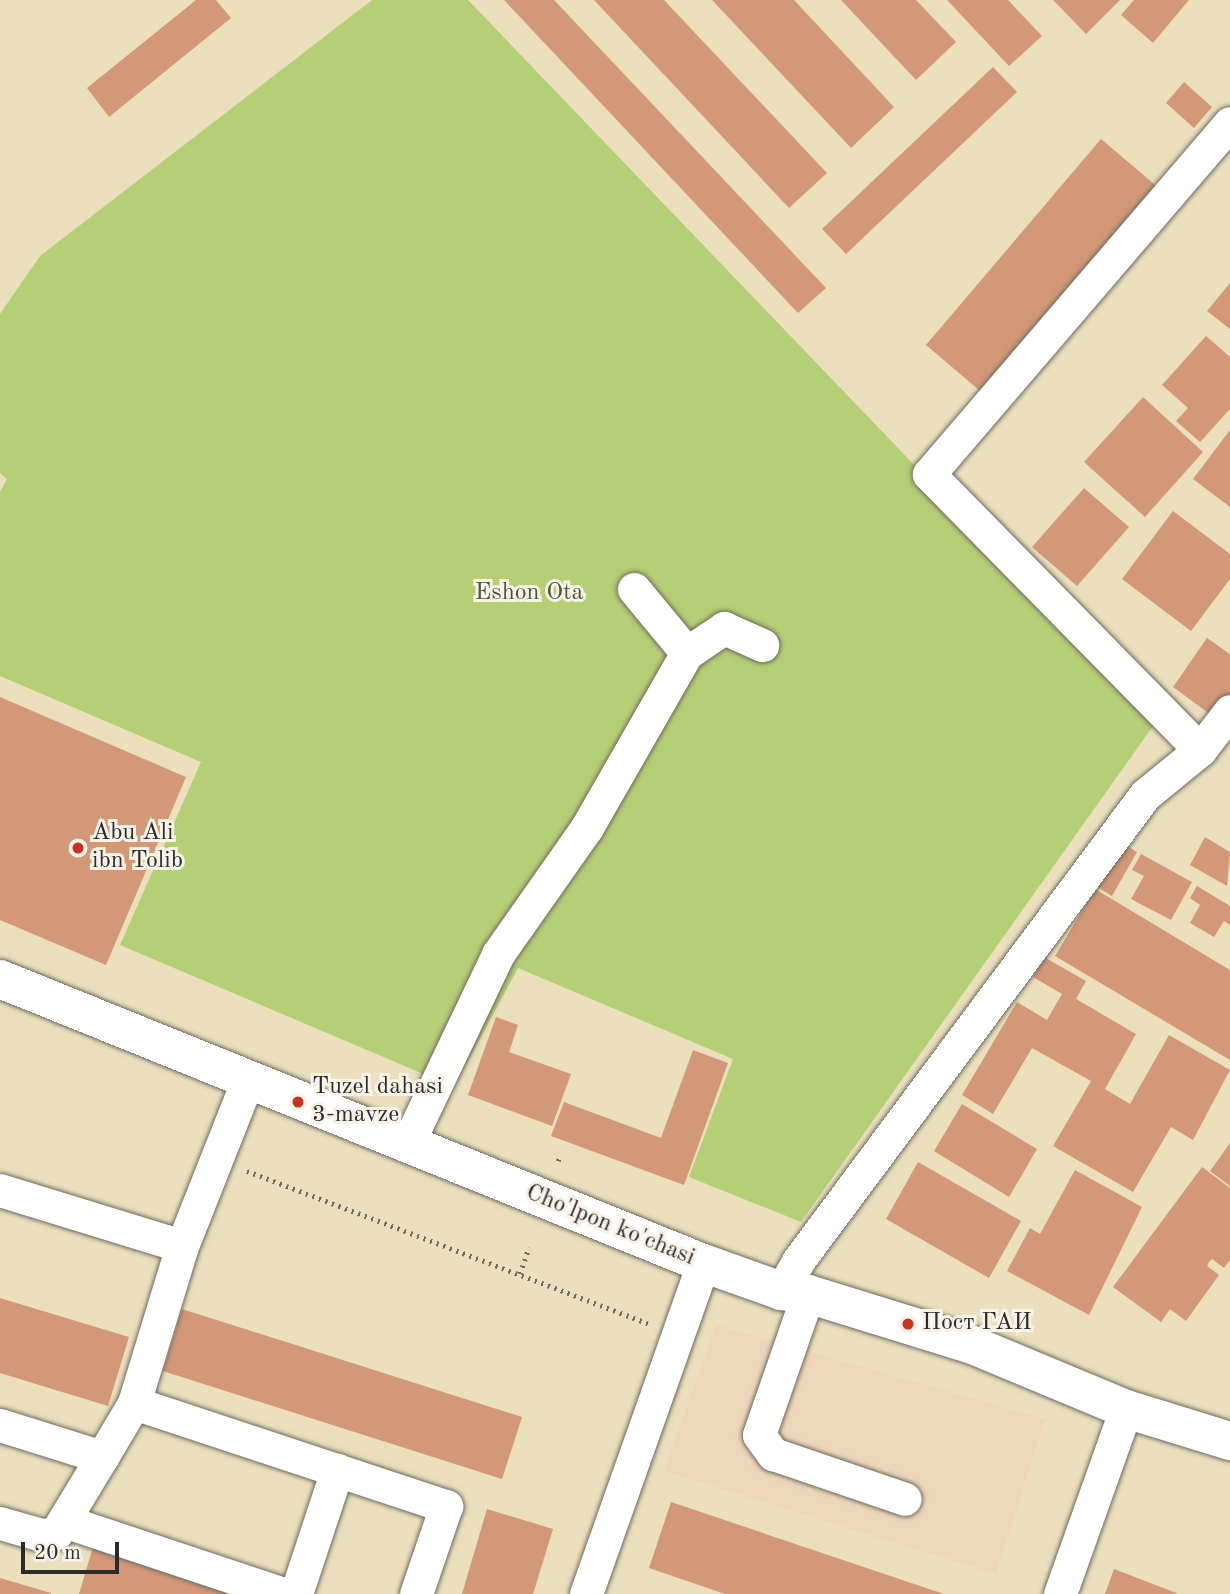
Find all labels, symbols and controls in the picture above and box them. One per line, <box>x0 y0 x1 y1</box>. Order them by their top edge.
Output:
park label: Eshon Ota <box>475 580 583 608</box>
place label: Abu Ali ibn Tolib <box>92 820 183 876</box>
marker: Abu Ali ibn Tolib <box>70 840 86 856</box>
place label: Tuzel dahasi 3-mavze <box>312 1074 443 1130</box>
marker: Tuzel dahasi 3-mavze <box>290 1094 306 1110</box>
street label: Cho'lpon ko'chasi <box>521 1179 699 1273</box>
place label: Пост ГАИ <box>922 1310 1032 1338</box>
marker: Пост ГАИ <box>900 1316 916 1332</box>
scale bar <box>24 1528 122 1572</box>
text: 20 m <box>34 1543 81 1564</box>

